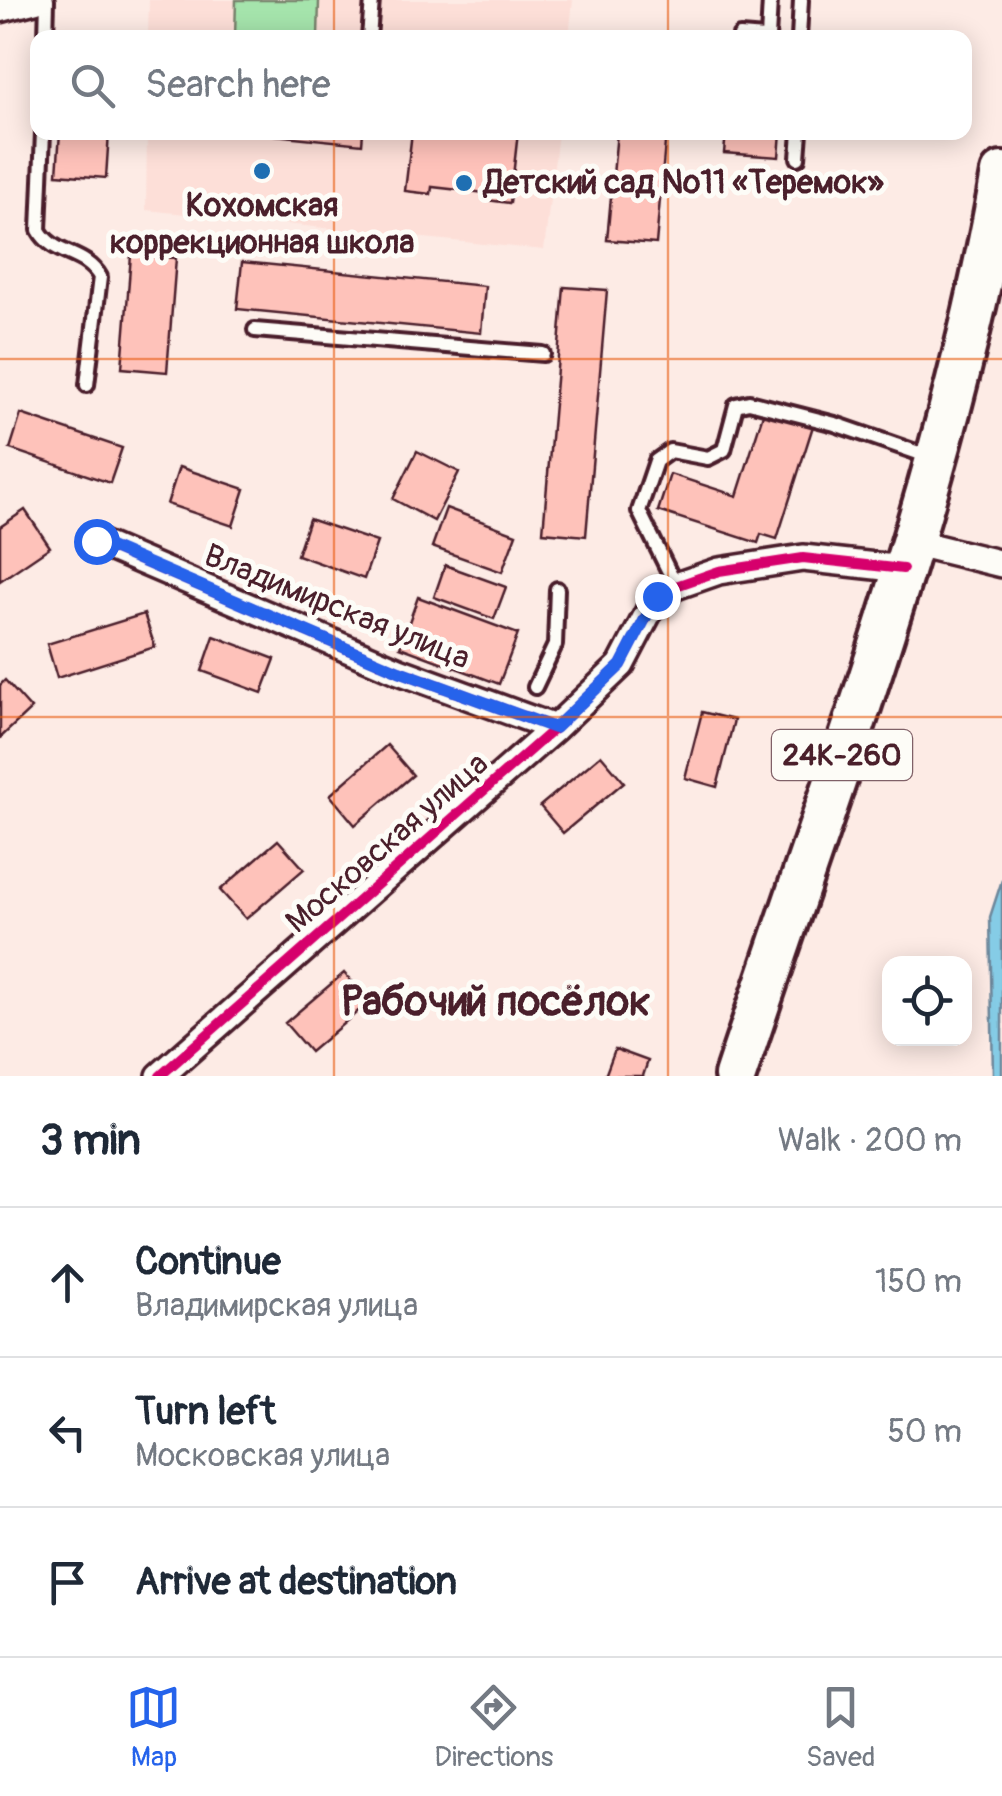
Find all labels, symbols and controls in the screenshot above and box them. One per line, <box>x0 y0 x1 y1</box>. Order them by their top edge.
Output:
search box <box>30 30 972 140</box>
icon: search <box>65 58 120 113</box>
text: Search here <box>145 61 331 109</box>
marker: Кохомская коррекционная школа <box>251 160 273 182</box>
place label: Детский сад №11 «Теремок» <box>482 163 885 203</box>
marker: Детский сад №11 «Теремок» <box>453 172 475 194</box>
place label: Кохомская коррекционная школа <box>110 186 414 263</box>
route start <box>74 519 120 565</box>
street label: Владимирская улица <box>198 535 476 679</box>
route end <box>635 574 681 620</box>
road number: 24К-260 <box>772 730 912 780</box>
street label: Московская улица <box>278 744 496 942</box>
map controls <box>882 956 972 1046</box>
button: locate <box>882 956 972 1046</box>
district label: Рабочий посёлок <box>341 976 651 1028</box>
text: 3 min <box>40 1115 141 1167</box>
text: Walk · 200 m <box>778 1121 962 1161</box>
text: Continue <box>135 1238 281 1286</box>
icon: ahead <box>40 1255 95 1310</box>
text: 150 m <box>875 1262 962 1302</box>
text: Владимирская улица <box>135 1286 418 1326</box>
text: Turn left <box>135 1388 276 1436</box>
icon: left <box>40 1405 95 1460</box>
text: 50 m <box>887 1412 962 1452</box>
text: Московская улица <box>135 1436 390 1476</box>
icon: arrive <box>40 1555 95 1610</box>
text: Arrive at destination <box>135 1558 457 1606</box>
tab: Map <box>126 1680 181 1775</box>
tab: Directions <box>434 1680 553 1775</box>
tab: Saved <box>806 1680 876 1775</box>

